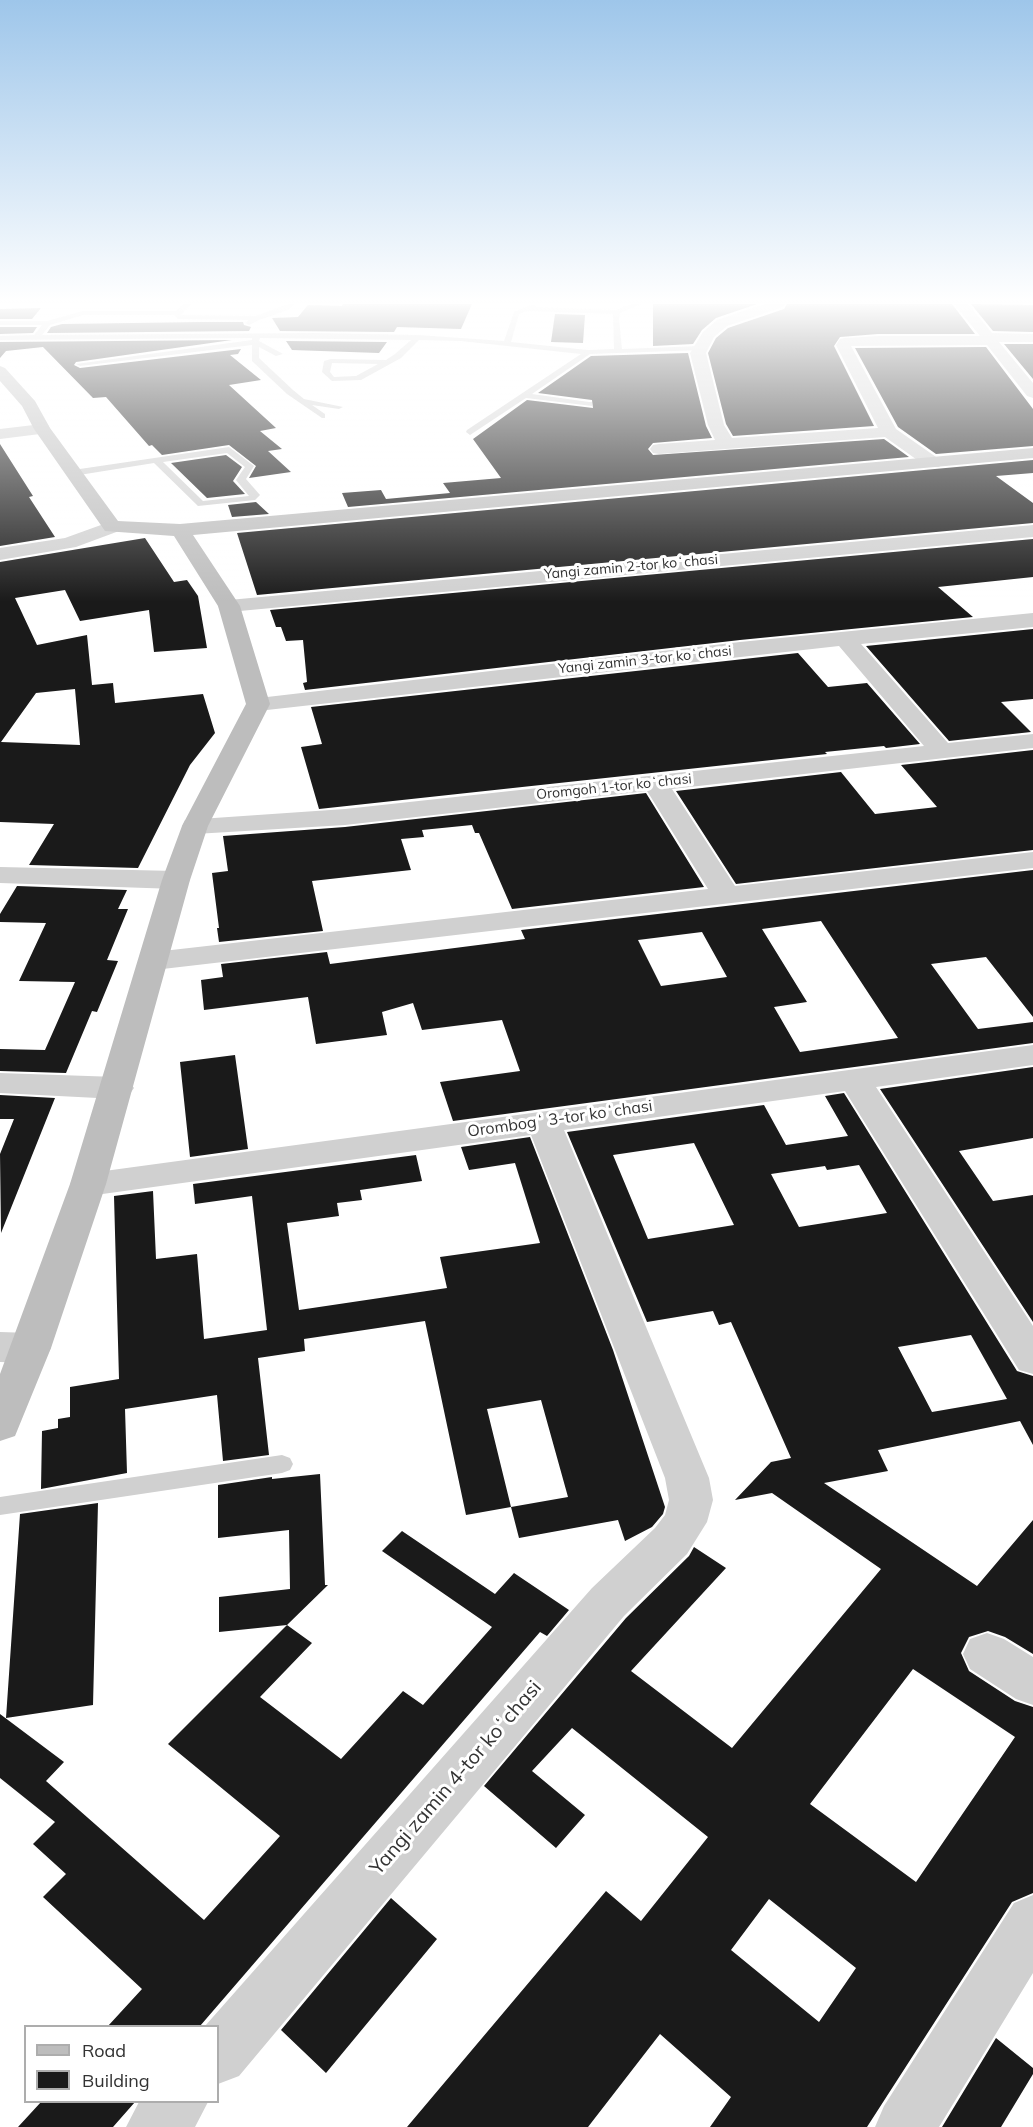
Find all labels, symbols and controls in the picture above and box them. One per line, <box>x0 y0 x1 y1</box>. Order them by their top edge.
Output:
street label: Yangi zamin 2-tor koʻchasi <box>543 551 719 583</box>
street label: Yangi zamin 3-tor koʻchasi <box>557 643 733 677</box>
street label: Oromgoh 1-tor koʻchasi <box>535 770 693 804</box>
street label: Orombogʻ 3-tor koʻchasi <box>466 1097 654 1141</box>
street label: Yangi zamin 4-tor koʻchasi <box>365 1676 547 1880</box>
legend <box>24 2025 219 2103</box>
text: Road <box>82 2039 126 2062</box>
text: Building <box>82 2069 150 2092</box>

